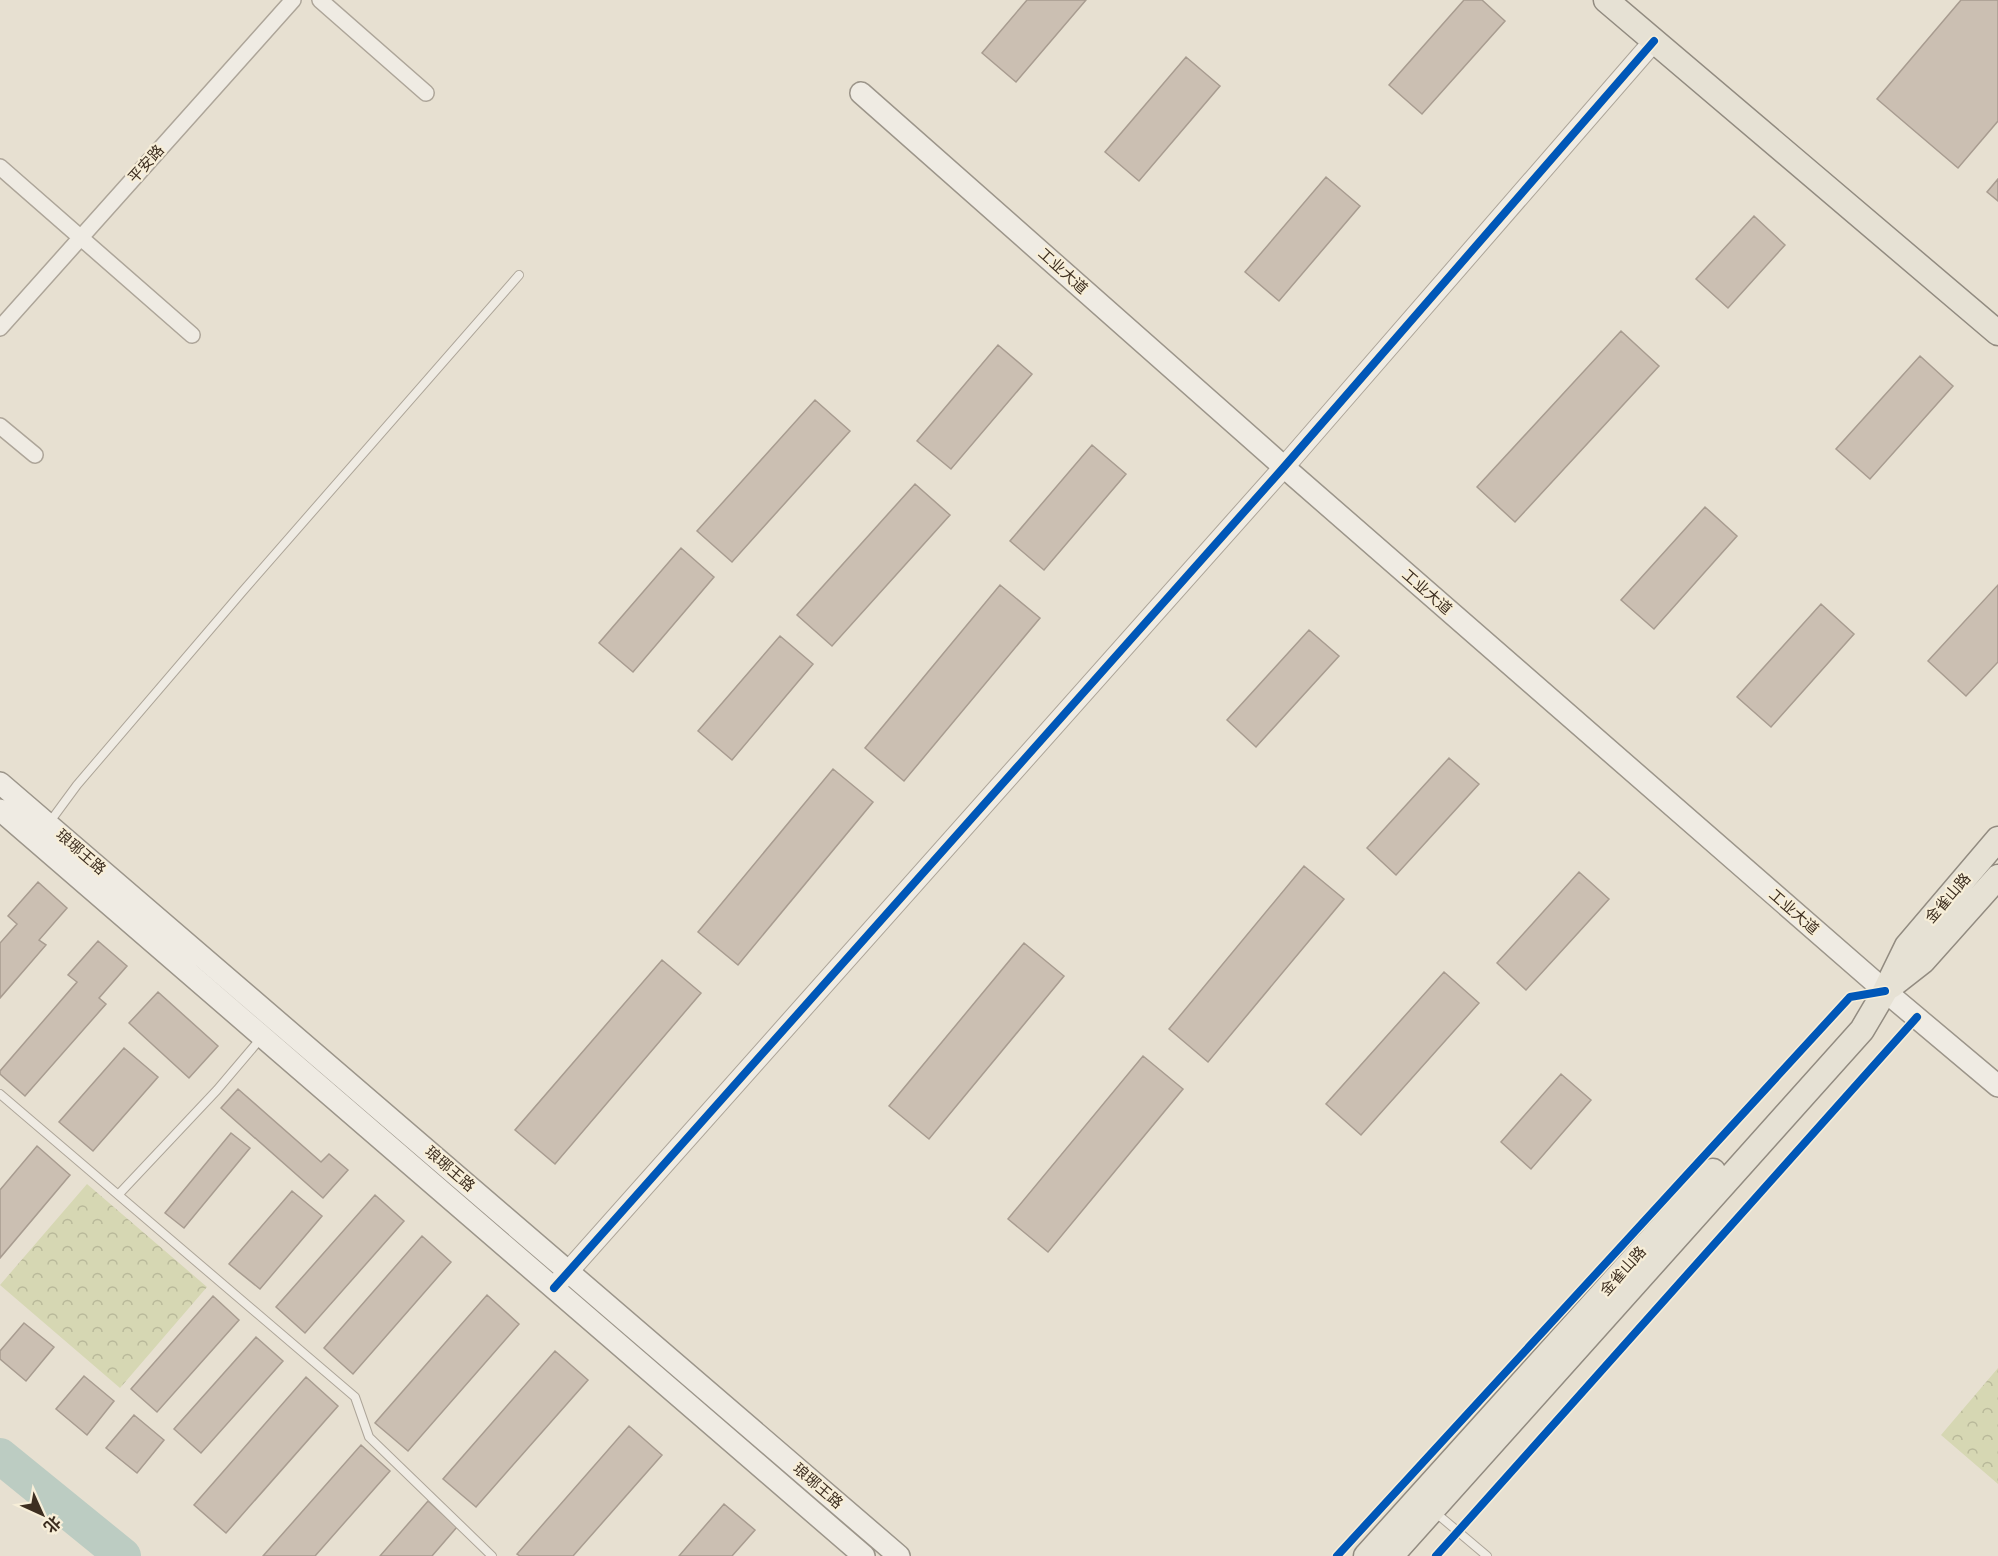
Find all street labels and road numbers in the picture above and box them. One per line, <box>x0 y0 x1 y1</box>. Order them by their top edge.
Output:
street label: 平安路 <box>125 142 167 186</box>
street label: 工业大道 <box>1035 245 1091 297</box>
street label: 工业大道 <box>1399 566 1455 618</box>
street label: 琅琊王路 <box>53 826 109 878</box>
street label: 金雀山路 <box>1922 870 1974 926</box>
street label: 工业大道 <box>1766 886 1822 938</box>
street label: 琅琊王路 <box>422 1143 478 1195</box>
street label: 金雀山路 <box>1597 1243 1649 1299</box>
street label: 琅琊王路 <box>790 1460 846 1512</box>

